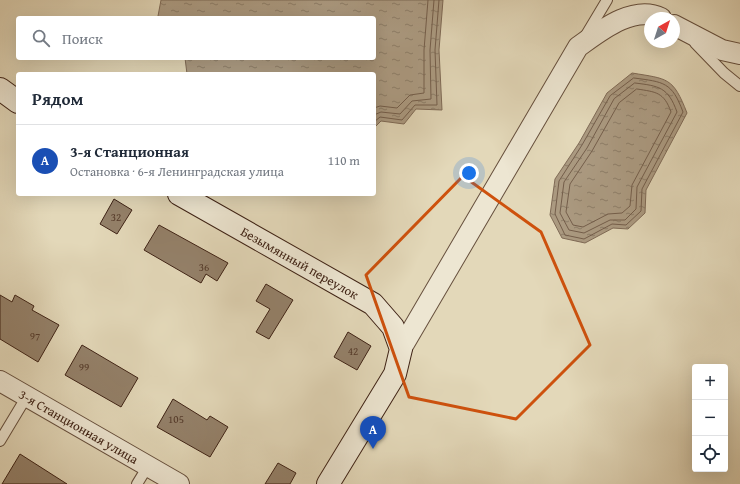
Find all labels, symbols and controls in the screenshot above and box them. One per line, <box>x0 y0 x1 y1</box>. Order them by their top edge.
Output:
north arrow <box>644 12 680 48</box>
search box <box>16 16 376 60</box>
icon: search <box>30 27 52 49</box>
text: Поиск <box>62 28 103 49</box>
text: Рядом <box>32 86 83 111</box>
text: 3-я Станционная <box>70 141 189 162</box>
text: A <box>41 151 49 170</box>
text: 110 m <box>328 151 360 170</box>
text: Остановка · 6-я Ленинградская улица <box>70 162 284 181</box>
your location <box>459 163 479 183</box>
house number: 32 <box>111 209 121 225</box>
street label: Безымянный переулок <box>237 222 363 304</box>
house number: 36 <box>199 259 209 275</box>
house number: 97 <box>30 328 40 344</box>
house number: 42 <box>348 343 358 359</box>
house number: 99 <box>79 359 89 375</box>
map controls <box>692 364 728 472</box>
button: + <box>692 364 728 400</box>
street label: 3-я Станционная улица <box>16 384 143 469</box>
button: − <box>692 400 728 436</box>
house number: 105 <box>168 411 184 427</box>
pin: A <box>360 416 386 449</box>
button: locate <box>692 436 728 472</box>

